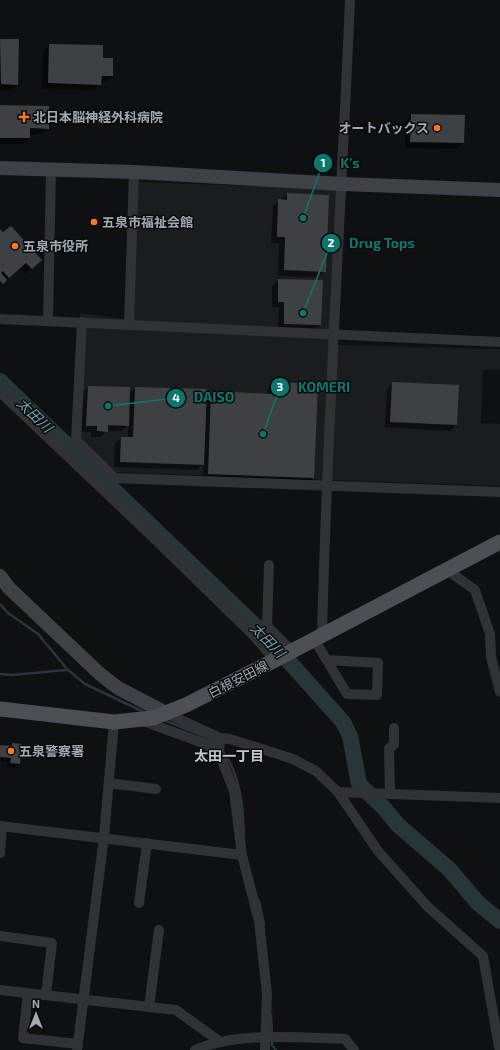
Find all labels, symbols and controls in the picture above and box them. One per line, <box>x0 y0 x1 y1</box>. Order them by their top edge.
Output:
place label: 北日本脳神経外科病院 <box>33 109 163 125</box>
marker: 北日本脳神経外科病院 <box>18 111 30 123</box>
place label: オートバックス <box>338 120 429 136</box>
marker: オートバックス <box>432 123 442 133</box>
callout: K's <box>313 150 368 176</box>
text: K's <box>340 154 360 171</box>
text: 1 <box>320 155 326 169</box>
place label: 五泉市福祉会館 <box>102 214 193 230</box>
marker: 五泉市福祉会館 <box>89 217 99 227</box>
callout: Drug Tops <box>321 230 423 256</box>
text: Drug Tops <box>349 234 415 251</box>
text: 2 <box>328 235 335 249</box>
place label: 五泉市役所 <box>23 238 88 254</box>
marker: 五泉市役所 <box>10 241 20 251</box>
callout: KOMERI <box>270 374 358 400</box>
text: KOMERI <box>298 378 350 395</box>
text: 3 <box>277 379 284 393</box>
callout: DAISO <box>166 385 243 411</box>
text: DAISO <box>194 388 234 405</box>
text: 4 <box>172 390 180 404</box>
water label: 太田川 <box>14 394 57 437</box>
water label: 太田川 <box>247 619 290 662</box>
street label: 白根安田線 <box>205 657 271 701</box>
place label: 五泉警察署 <box>19 743 84 759</box>
marker: 五泉警察署 <box>6 746 16 756</box>
district label: 太田一丁目 <box>194 747 264 764</box>
north arrow <box>16 994 56 1034</box>
text: N <box>32 997 40 1010</box>

